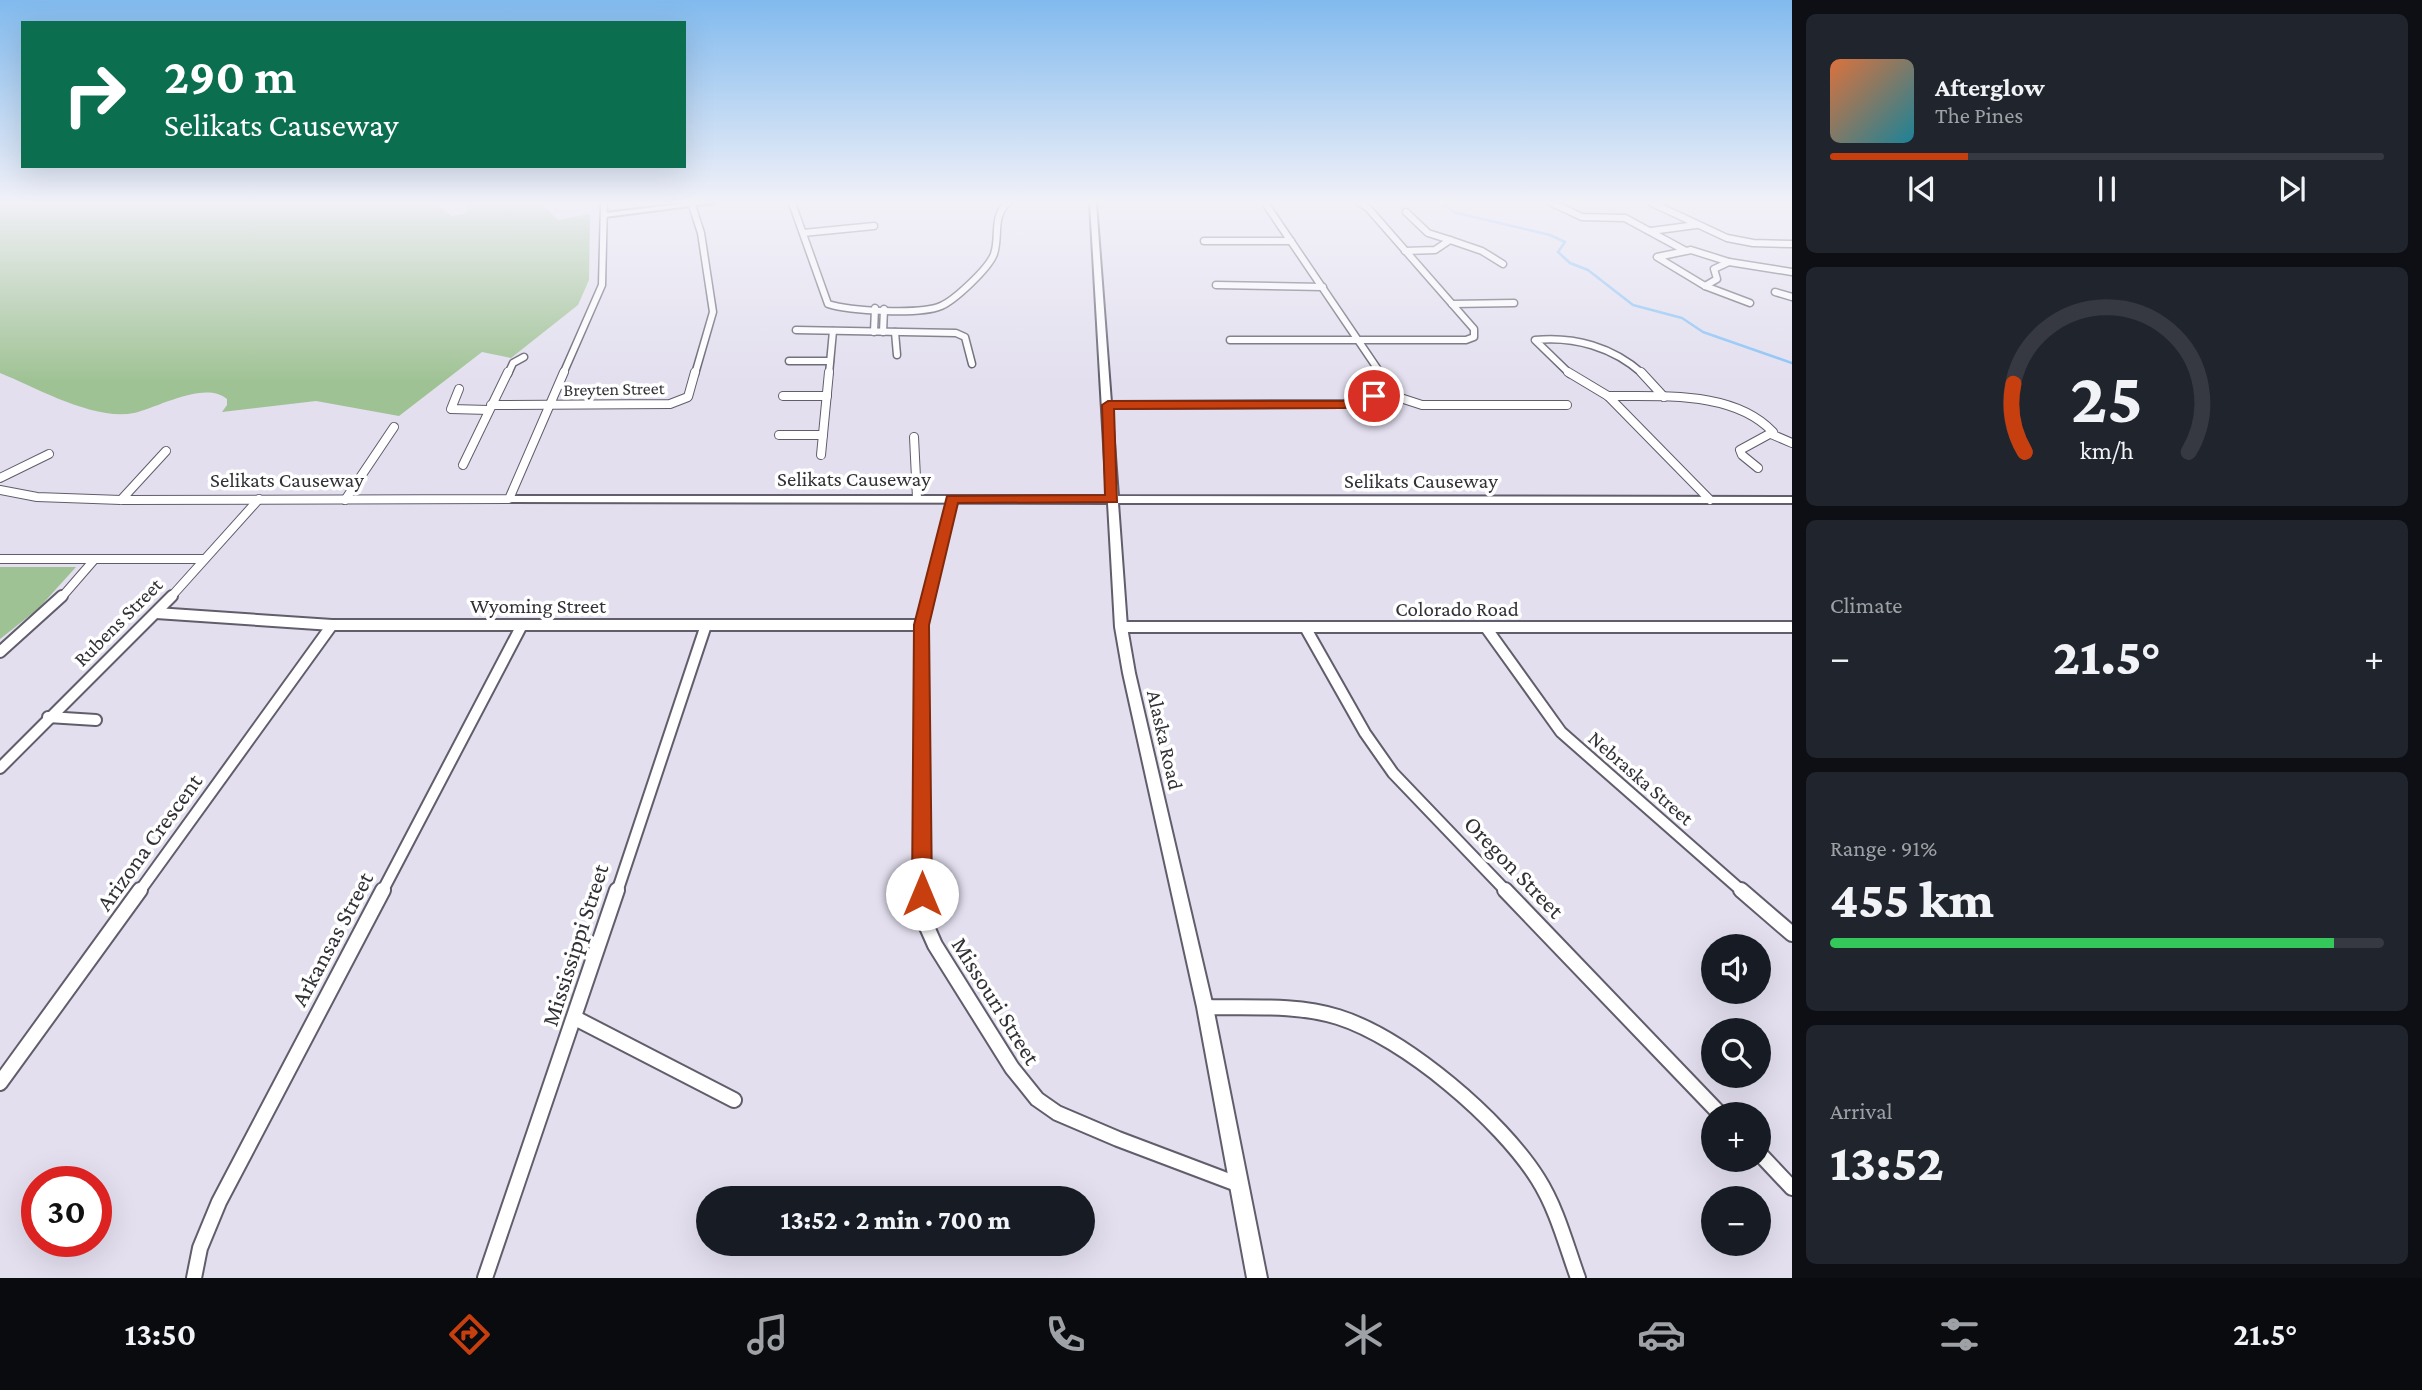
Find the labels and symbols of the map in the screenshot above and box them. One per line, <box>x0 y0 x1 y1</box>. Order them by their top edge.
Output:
pin <box>1344 366 1404 426</box>
street label: Breyten Street <box>563 378 666 400</box>
street label: Selikats Causeway <box>777 467 931 491</box>
street label: Selikats Causeway <box>210 468 364 492</box>
street label: Selikats Causeway <box>1344 469 1498 493</box>
street label: Rubens Street <box>69 572 168 671</box>
street label: Wyoming Street <box>470 594 607 618</box>
street label: Colorado Road <box>1395 597 1519 621</box>
street label: Alaska Road <box>1142 688 1188 792</box>
street label: Nebraska Street <box>1584 726 1699 831</box>
street label: Arizona Crescent <box>90 767 208 915</box>
street label: Oregon Street <box>1459 810 1571 924</box>
position arrow <box>885 857 959 931</box>
street label: Mississippi Street <box>536 859 614 1029</box>
street label: Arkansas Street <box>285 866 379 1010</box>
street label: Missouri Street <box>946 932 1047 1070</box>
speed limit sign: 30 <box>21 1166 112 1257</box>

